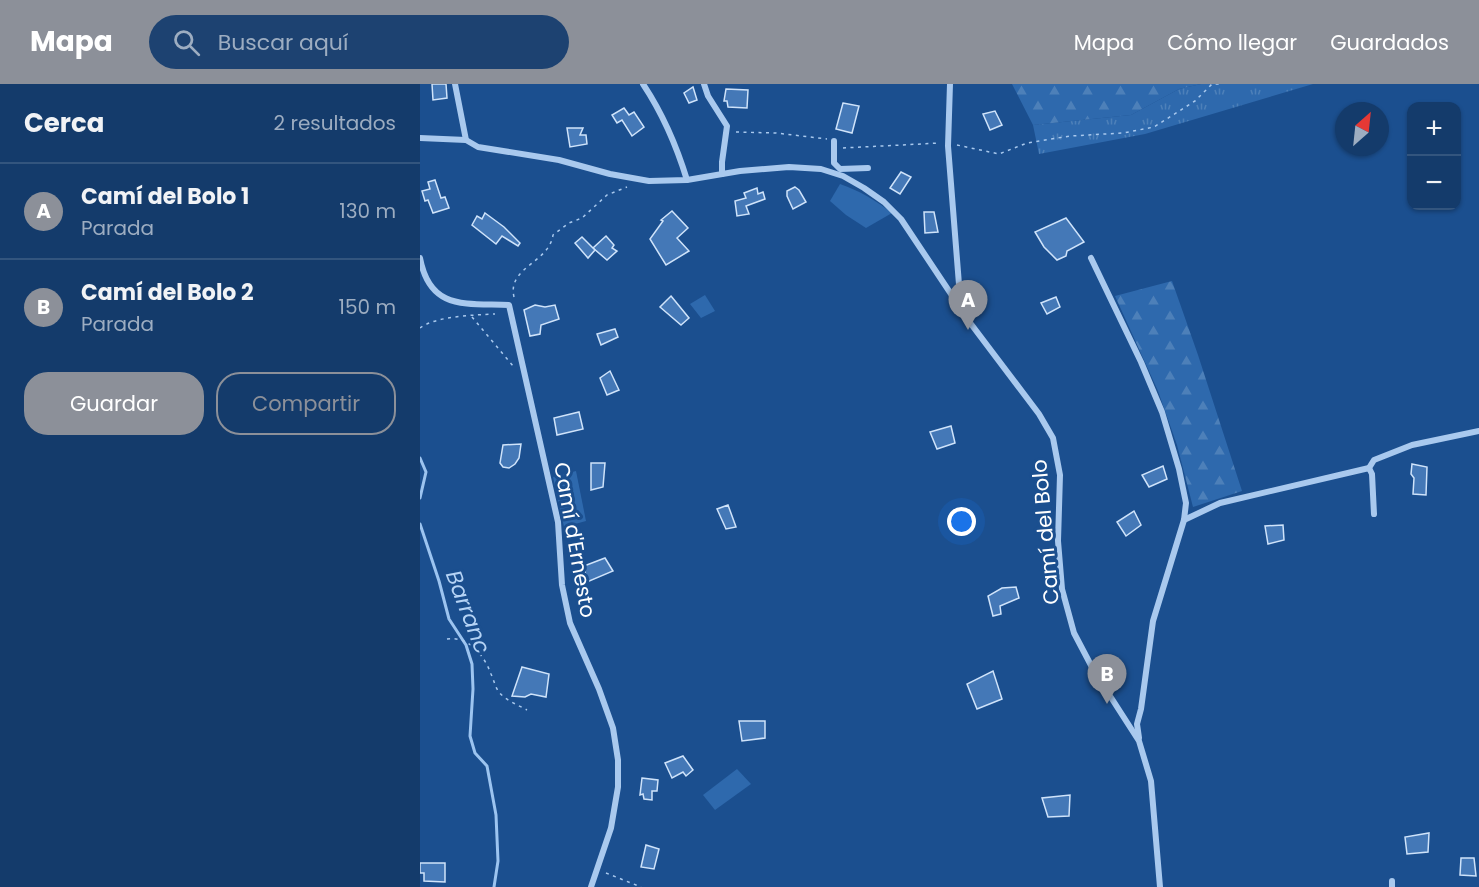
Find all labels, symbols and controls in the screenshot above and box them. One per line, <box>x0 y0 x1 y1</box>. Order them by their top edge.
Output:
search box <box>149 15 569 69</box>
text: Mapa <box>30 22 113 61</box>
icon: search <box>170 26 203 59</box>
text: Buscar aquí <box>218 27 348 58</box>
text: Mapa <box>1074 28 1134 57</box>
text: Cómo llegar <box>1167 28 1297 57</box>
text: Guardados <box>1330 28 1449 57</box>
north arrow <box>1335 102 1389 156</box>
map controls <box>1407 102 1461 210</box>
button: + <box>1407 102 1461 156</box>
text: Cerca <box>24 105 104 141</box>
text: 2 resultados <box>274 109 396 137</box>
button: − <box>1407 156 1461 210</box>
text: Camí del Bolo 1 <box>81 181 249 212</box>
text: A <box>36 197 51 225</box>
text: 130 m <box>339 197 396 225</box>
text: Parada <box>81 214 154 242</box>
text: Camí del Bolo 2 <box>81 277 254 308</box>
pin: A <box>948 280 988 330</box>
text: B <box>37 293 50 321</box>
text: 150 m <box>339 293 396 321</box>
text: Parada <box>81 310 154 338</box>
button: Guardar <box>24 372 204 435</box>
button: Compartir <box>216 372 396 435</box>
street label: Camí del Bolo <box>1024 458 1066 606</box>
street label: Camí d'Ernesto <box>547 460 603 620</box>
your location <box>947 507 976 536</box>
water label: Barranc <box>438 566 498 658</box>
pin: B <box>1088 654 1126 704</box>

